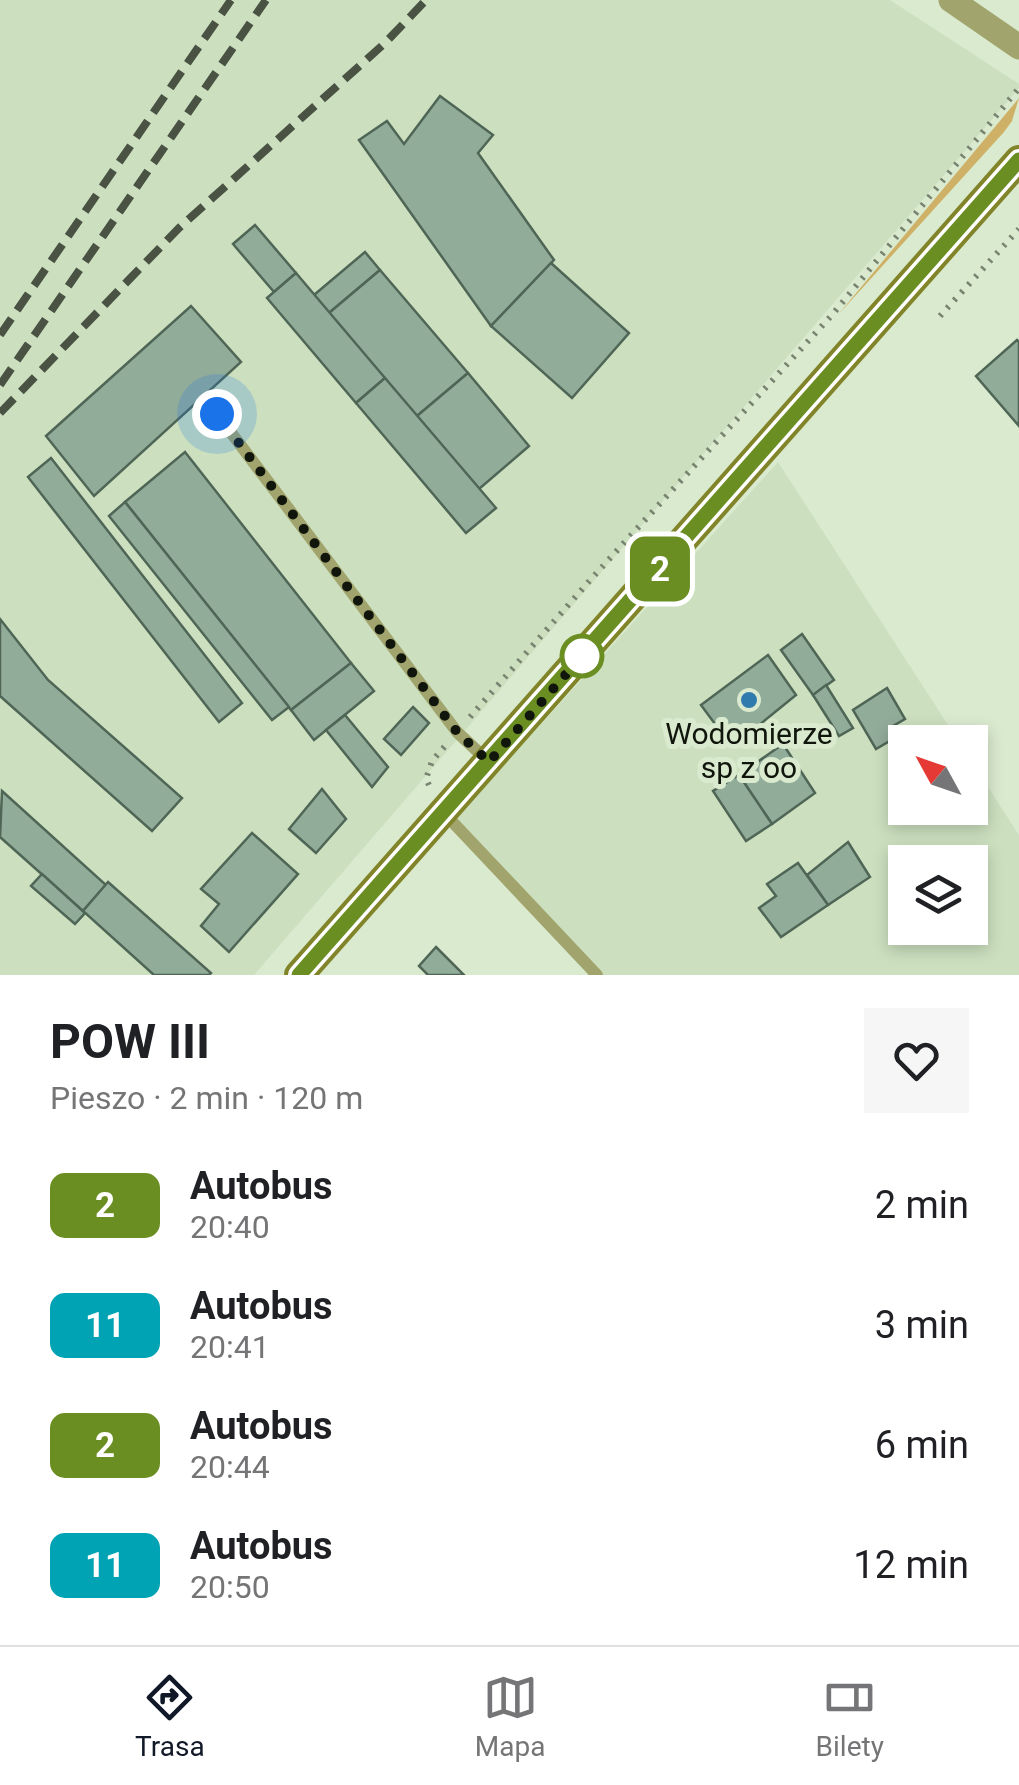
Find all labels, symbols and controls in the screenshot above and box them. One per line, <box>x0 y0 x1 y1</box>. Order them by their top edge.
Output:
your location <box>192 389 242 439</box>
line badge: 2 <box>628 536 692 602</box>
text: 2 <box>650 549 670 590</box>
unlabelled marker <box>561 635 603 677</box>
marker: Wodomierze sp z oo <box>738 689 760 711</box>
place label: Wodomierze sp z oo <box>665 716 833 785</box>
north arrow <box>888 725 988 825</box>
map controls <box>888 725 988 945</box>
button: layers <box>888 845 988 945</box>
button: heart <box>864 1008 969 1113</box>
text: POW III <box>50 1013 210 1070</box>
text: Pieszo · 2 min · 120 m <box>50 1079 363 1117</box>
text: Autobus <box>190 1164 333 1208</box>
text: 2 min <box>875 1183 969 1227</box>
text: 2 <box>95 1185 115 1226</box>
text: 20:40 <box>190 1208 270 1246</box>
text: Autobus <box>190 1284 333 1328</box>
text: 3 min <box>875 1303 969 1347</box>
text: 11 <box>85 1305 125 1346</box>
text: 20:41 <box>190 1328 270 1366</box>
text: Autobus <box>190 1404 333 1448</box>
text: 6 min <box>875 1423 969 1467</box>
text: 2 <box>95 1425 115 1466</box>
text: 20:44 <box>190 1448 270 1486</box>
text: Autobus <box>190 1524 333 1568</box>
text: 12 min <box>853 1543 969 1587</box>
text: 11 <box>85 1545 125 1586</box>
text: 20:50 <box>190 1568 270 1606</box>
tab: Trasa <box>135 1670 205 1763</box>
tab: Mapa <box>475 1670 545 1763</box>
tab: Bilety <box>816 1670 884 1763</box>

